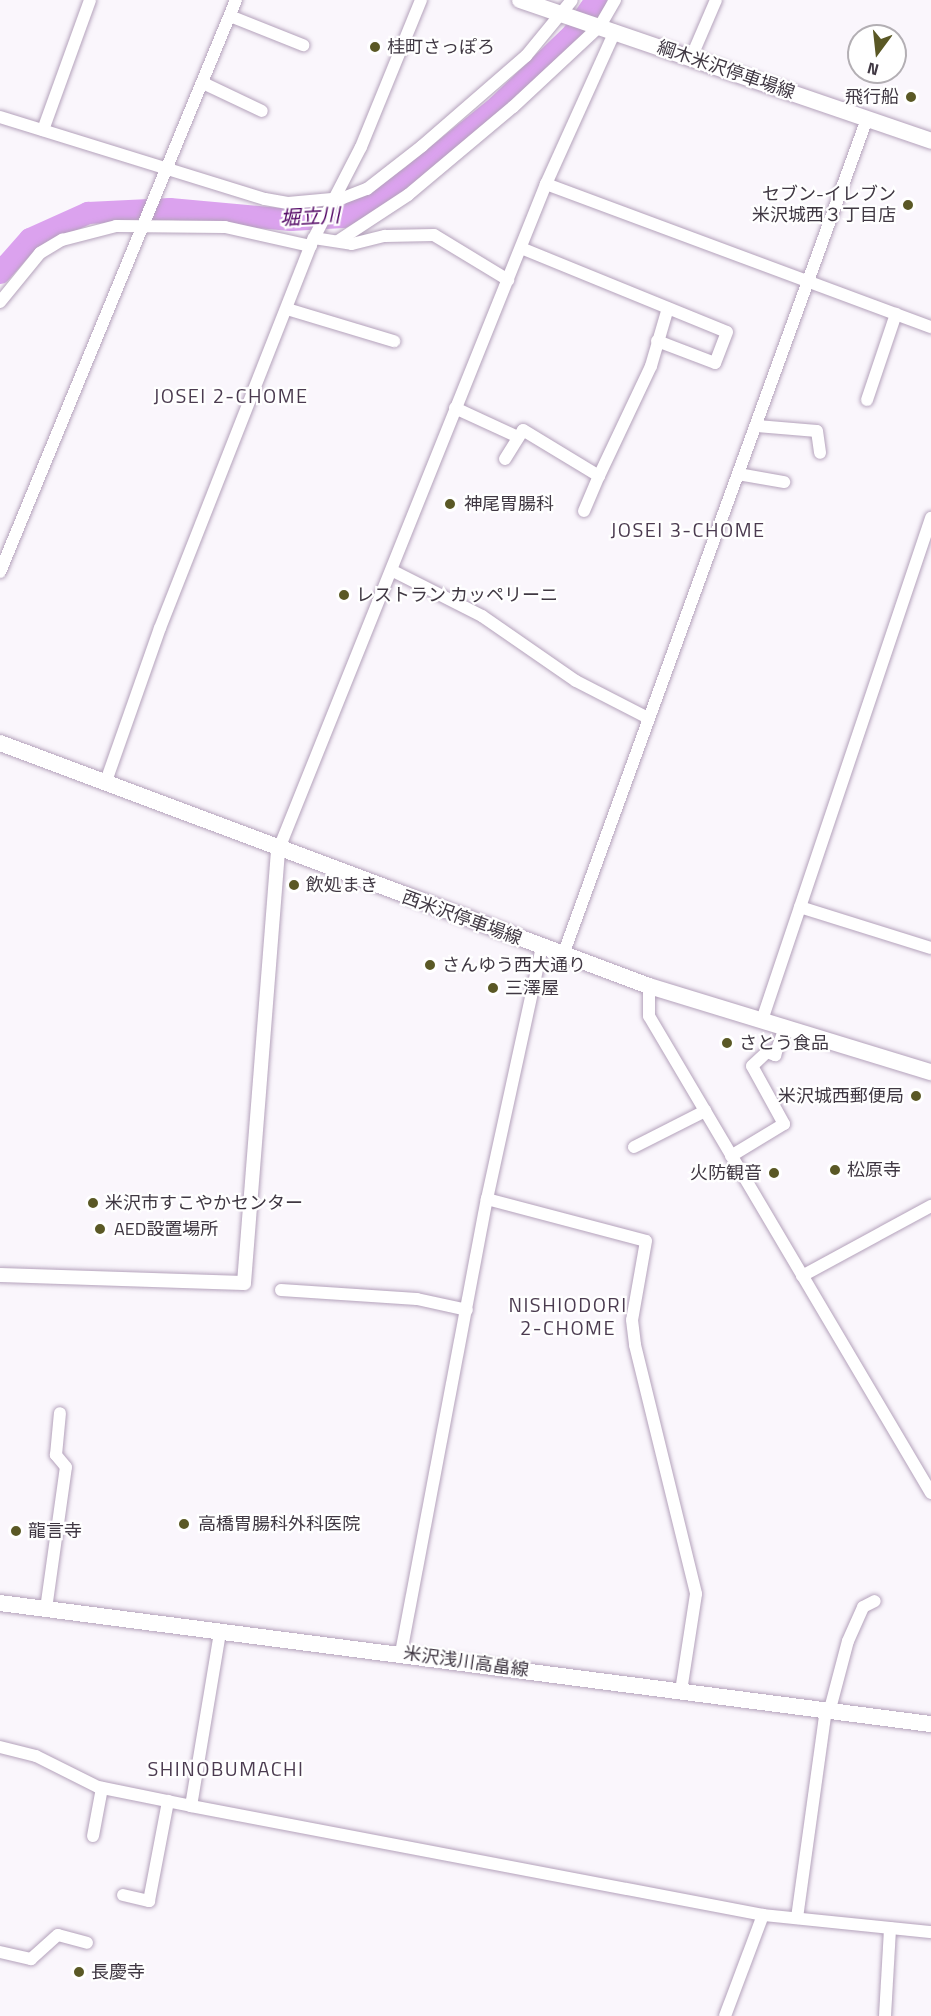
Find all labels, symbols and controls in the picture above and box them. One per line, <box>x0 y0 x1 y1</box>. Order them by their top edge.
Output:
north arrow <box>847 24 907 84</box>
place label: 桂町さっぽろ <box>387 36 495 58</box>
street label: 綱木米沢停車場線 <box>654 36 798 104</box>
marker: 桂町さっぽろ <box>368 40 382 54</box>
text: N <box>864 56 881 82</box>
place label: 飛行船 <box>845 86 899 108</box>
marker: 飛行船 <box>904 90 918 104</box>
place label: セブン-イレブン 米沢城西３丁目店 <box>752 184 896 226</box>
marker: セブン-イレブン 米沢城西３丁目店 <box>901 198 915 212</box>
water label: 堀立川 <box>279 202 341 230</box>
district label: JOSEI 2-CHOME <box>153 383 309 407</box>
place label: 神尾胃腸科 <box>464 493 554 515</box>
marker: 神尾胃腸科 <box>441 495 459 513</box>
district label: JOSEI 3-CHOME <box>610 517 766 541</box>
place label: レストラン カッペリーニ <box>356 584 558 606</box>
marker: レストラン カッペリーニ <box>337 588 351 602</box>
place label: 飲処まき <box>306 874 378 896</box>
marker: 飲処まき <box>287 878 301 892</box>
street label: 西米沢停車場線 <box>399 886 525 950</box>
place label: さんゆう西大通り <box>442 954 586 976</box>
marker: さんゆう西大通り <box>423 958 437 972</box>
place label: 三澤屋 <box>505 977 559 999</box>
marker: 三澤屋 <box>486 981 500 995</box>
place label: さとう食品 <box>739 1032 829 1054</box>
marker: さとう食品 <box>720 1036 734 1050</box>
place label: 米沢城西郵便局 <box>778 1085 904 1107</box>
marker: 米沢城西郵便局 <box>909 1089 923 1103</box>
place label: 松原寺 <box>847 1159 901 1181</box>
place label: 火防観音 <box>690 1162 762 1184</box>
marker: 松原寺 <box>828 1163 842 1177</box>
marker: 火防観音 <box>767 1166 781 1180</box>
place label: 米沢市すこやかセンター <box>105 1192 303 1214</box>
marker: 米沢市すこやかセンター <box>86 1196 100 1210</box>
place label: AED設置場所 <box>114 1218 218 1240</box>
marker: AED設置場所 <box>91 1220 109 1238</box>
district label: NISHIODORI 2-CHOME <box>508 1292 628 1339</box>
place label: 高橋胃腸科外科医院 <box>198 1513 360 1535</box>
marker: 高橋胃腸科外科医院 <box>175 1515 193 1533</box>
place label: 龍言寺 <box>28 1520 82 1542</box>
marker: 龍言寺 <box>9 1524 23 1538</box>
street label: 米沢浅川高畠線 <box>402 1643 530 1681</box>
district label: SHINOBUMACHI <box>148 1756 304 1780</box>
place label: 長慶寺 <box>91 1961 145 1983</box>
marker: 長慶寺 <box>72 1965 86 1979</box>

